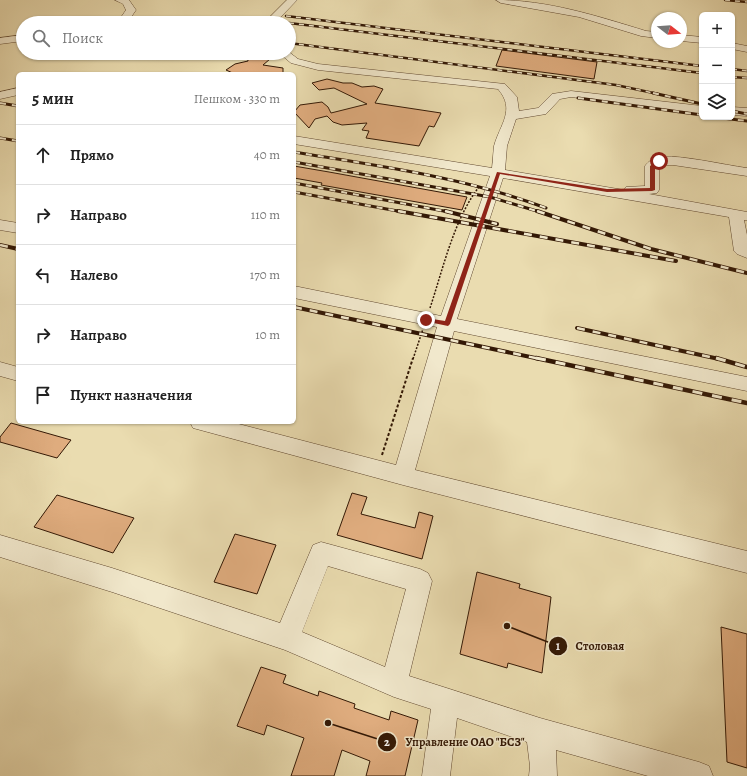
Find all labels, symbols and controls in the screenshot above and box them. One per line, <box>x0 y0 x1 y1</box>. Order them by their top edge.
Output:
north arrow <box>651 12 687 48</box>
map controls <box>699 12 735 120</box>
button: + <box>699 12 735 48</box>
search box <box>16 16 296 60</box>
icon: search <box>30 27 52 49</box>
text: Поиск <box>62 28 103 48</box>
button: − <box>699 48 735 84</box>
button: layers <box>699 84 735 120</box>
text: 5 мин <box>32 87 74 110</box>
text: Пешком · 330 m <box>194 90 280 107</box>
icon: ahead <box>32 144 54 166</box>
text: Прямо <box>70 145 114 165</box>
text: 40 m <box>254 146 280 163</box>
route start <box>650 152 668 170</box>
icon: right <box>32 204 54 226</box>
text: Направо <box>70 205 127 225</box>
text: 110 m <box>251 206 280 223</box>
icon: left <box>32 264 54 286</box>
text: Налево <box>70 265 118 285</box>
text: 170 m <box>250 266 280 283</box>
route end <box>417 311 435 329</box>
icon: right <box>32 324 54 346</box>
text: Направо <box>70 325 127 345</box>
text: 10 m <box>255 326 280 343</box>
icon: arrive <box>32 384 54 406</box>
text: Пункт назначения <box>70 385 192 405</box>
callout: Столовая <box>548 634 633 658</box>
text: 1 <box>556 638 561 654</box>
text: Столовая <box>576 638 624 654</box>
callout: Управление ОАО "БСЗ" <box>377 730 533 754</box>
text: 2 <box>384 734 390 750</box>
text: Управление ОАО "БСЗ" <box>405 734 525 750</box>

